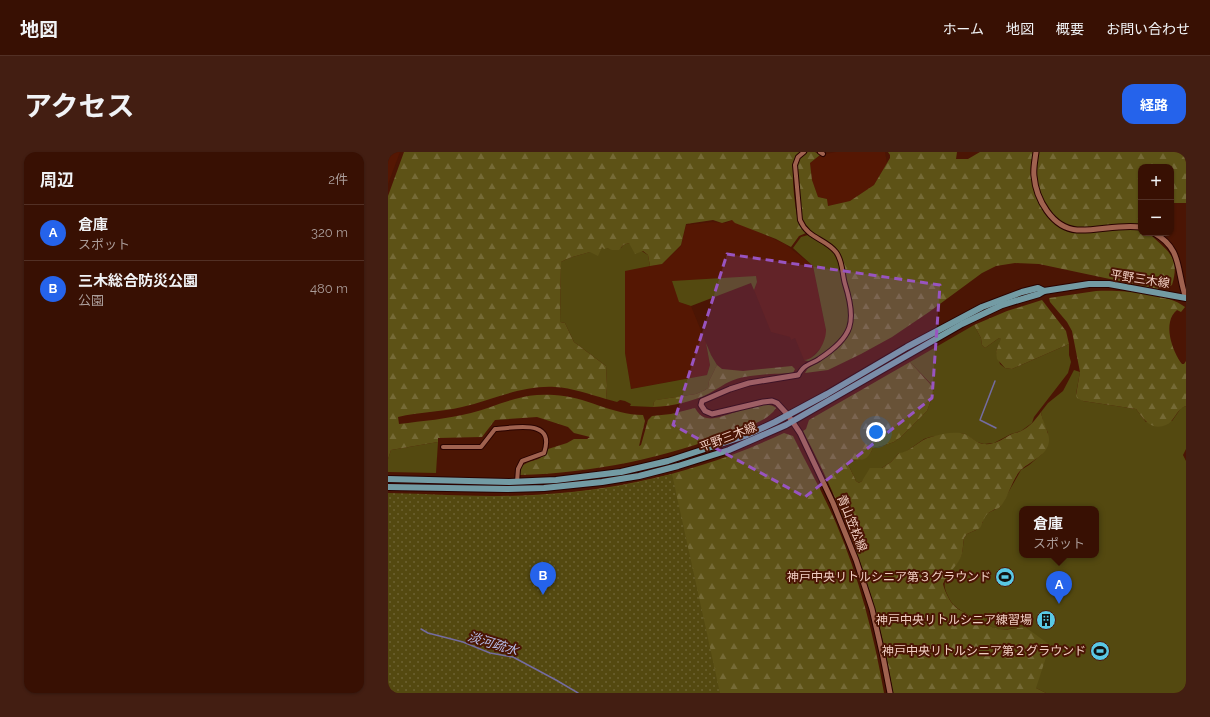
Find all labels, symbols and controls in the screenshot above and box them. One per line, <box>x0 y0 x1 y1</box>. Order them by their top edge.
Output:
text: 地図 <box>20 18 58 40</box>
text: ホーム <box>942 21 984 37</box>
text: 地図 <box>1006 21 1034 37</box>
text: 概要 <box>1056 21 1084 37</box>
text: お問い合わせ <box>1106 21 1190 37</box>
button: 経路 <box>1122 84 1186 124</box>
text: アクセス <box>24 90 135 123</box>
map controls <box>1138 164 1174 236</box>
button: + <box>1138 164 1174 200</box>
text: 周辺 <box>40 170 74 190</box>
text: 2件 <box>328 172 348 187</box>
button: − <box>1138 200 1174 236</box>
text: 倉庫 <box>78 216 108 234</box>
text: A <box>49 225 57 240</box>
text: 320 m <box>311 225 348 240</box>
text: スポット <box>78 237 130 252</box>
street label: 平野三木線 <box>1109 267 1171 291</box>
text: 三木総合防災公園 <box>78 272 198 290</box>
text: B <box>49 281 57 296</box>
text: 480 m <box>310 281 348 296</box>
text: 公園 <box>78 293 104 308</box>
street label: 平野三木線 <box>697 420 759 454</box>
your location <box>866 422 886 442</box>
street label: 青山笠松線 <box>834 493 870 553</box>
popup <box>1019 506 1099 558</box>
text: 倉庫 <box>1033 515 1063 533</box>
text: スポット <box>1033 536 1085 551</box>
pin: B <box>530 562 556 595</box>
sports icon: 神戸中央リトルシニア第３グラウンド <box>994 566 1016 588</box>
place label: 神戸中央リトルシニア第３グラウンド <box>787 570 991 584</box>
pin: A <box>1046 571 1072 604</box>
building icon: 神戸中央リトルシニア練習場 <box>1035 609 1057 631</box>
place label: 神戸中央リトルシニア練習場 <box>876 613 1032 627</box>
water label: 淡河疏水 <box>466 629 522 659</box>
sports icon: 神戸中央リトルシニア第２グラウンド <box>1089 640 1111 662</box>
place label: 神戸中央リトルシニア第２グラウンド <box>882 644 1086 658</box>

